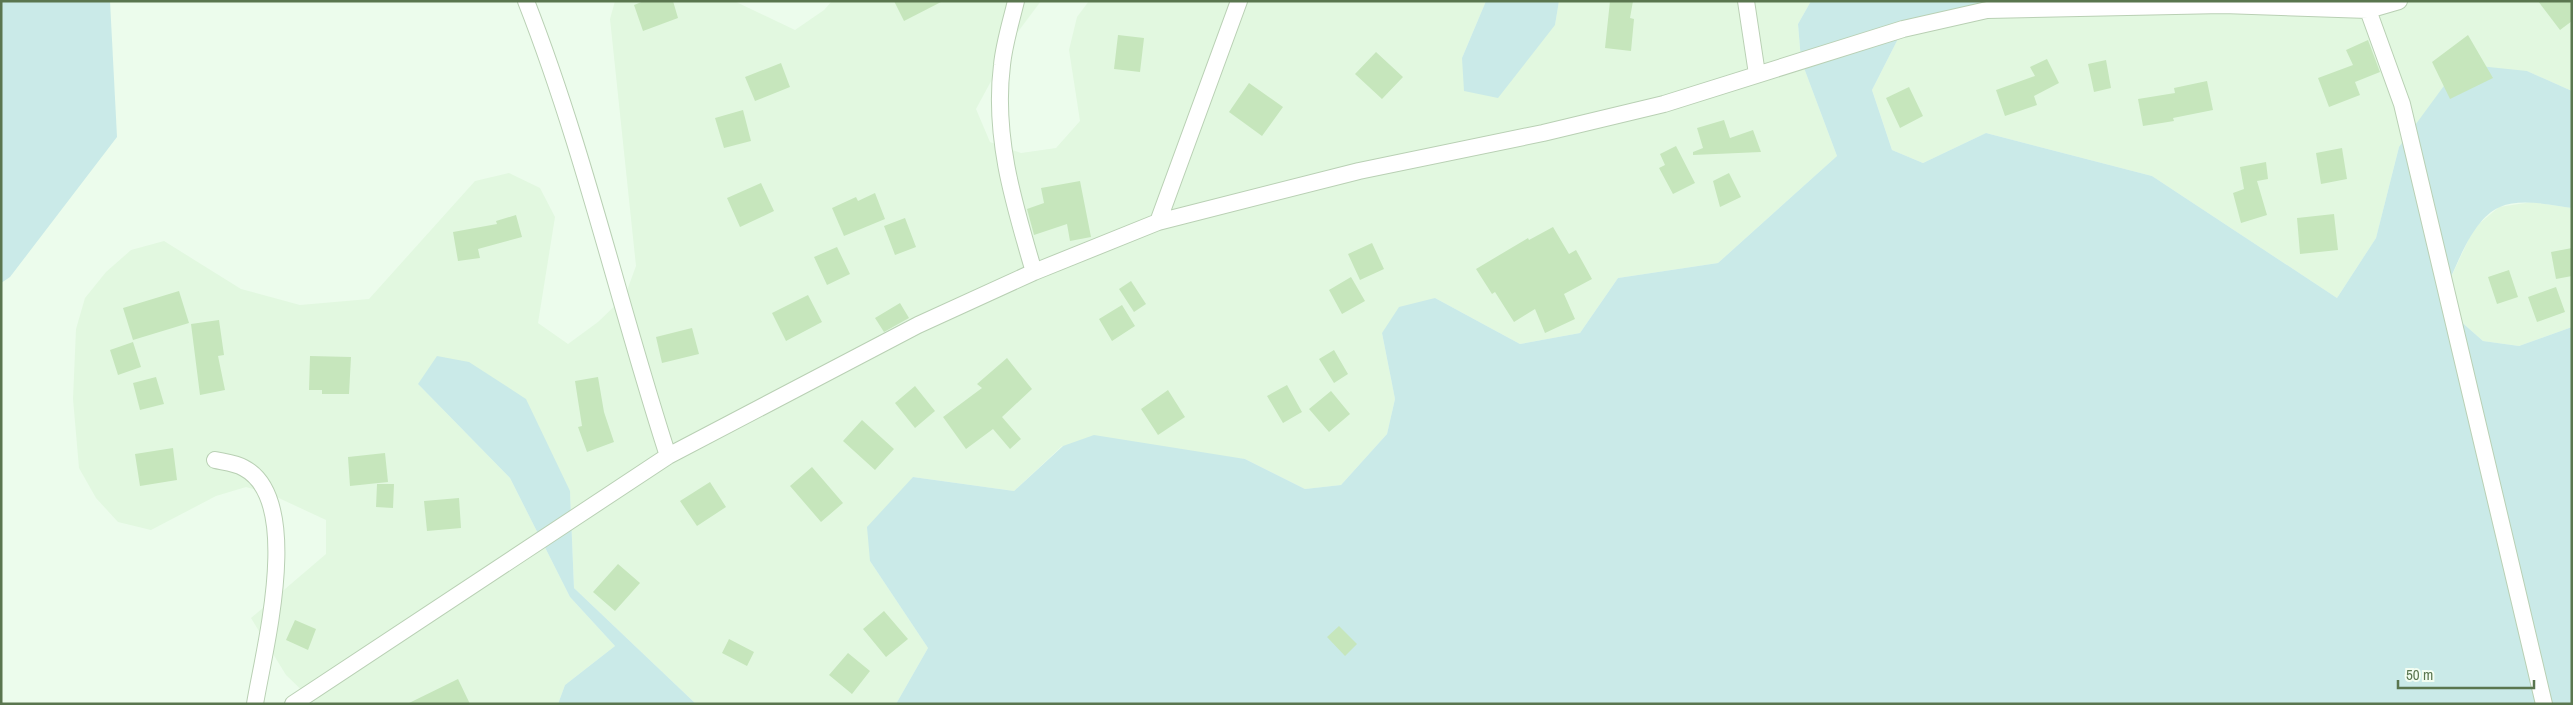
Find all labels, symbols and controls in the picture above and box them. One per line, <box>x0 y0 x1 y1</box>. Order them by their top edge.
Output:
scale bar <box>2398 658 2534 690</box>
text: 50 m <box>2406 664 2433 685</box>

